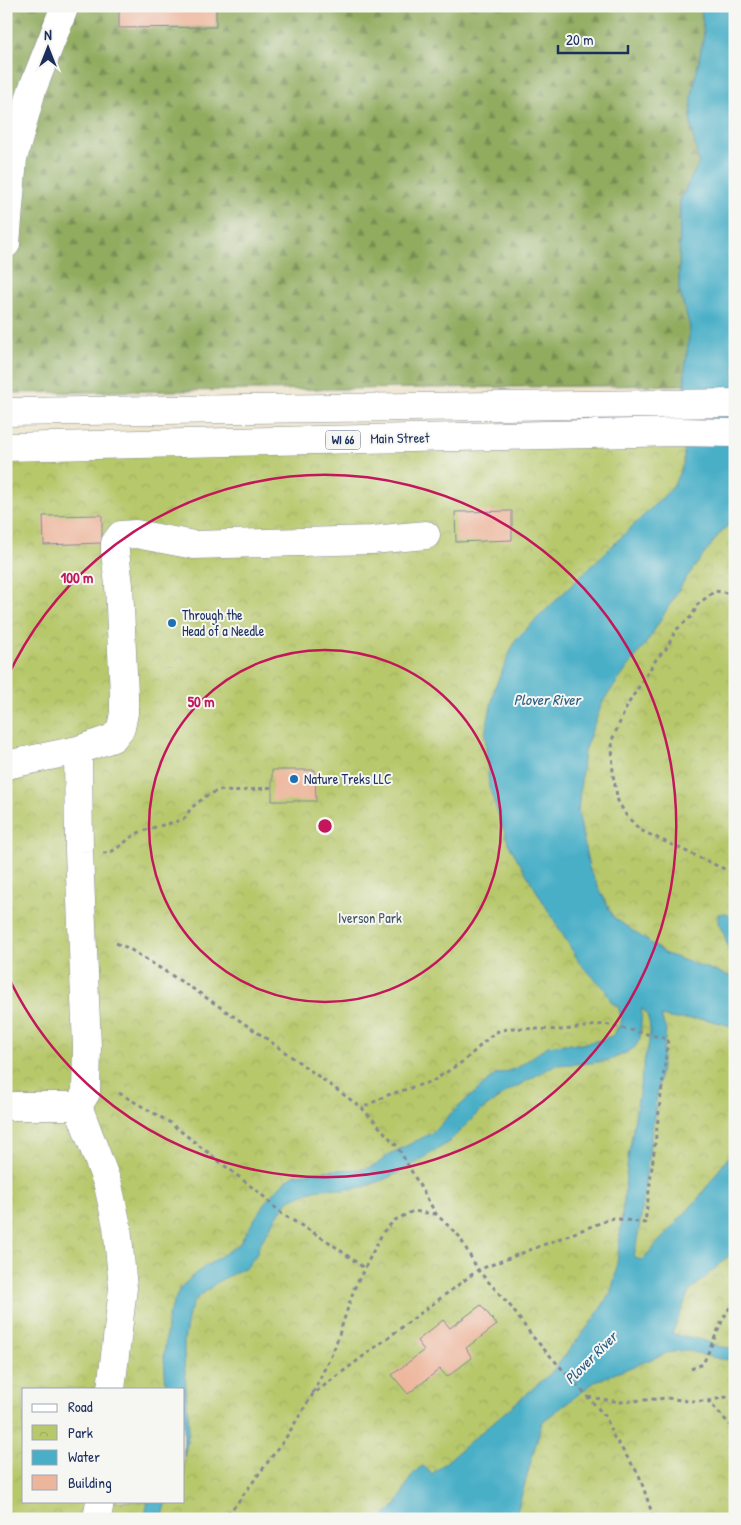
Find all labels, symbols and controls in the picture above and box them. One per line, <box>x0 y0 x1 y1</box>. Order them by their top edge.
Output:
north arrow <box>22 22 72 72</box>
scale bar <box>558 22 628 54</box>
text: N <box>44 25 52 44</box>
text: 20 m <box>566 29 593 50</box>
street label: Main Street <box>370 427 430 448</box>
road number: WI 66 <box>326 430 360 450</box>
text: 100 m <box>61 567 93 588</box>
place label: Through the Head of a Needle <box>182 605 265 640</box>
marker: Through the Head of a Needle <box>166 617 178 629</box>
water label: Plover River <box>514 689 582 710</box>
text: 50 m <box>188 691 214 712</box>
place label: Nature Treks LLC <box>304 769 392 788</box>
marker: Nature Treks LLC <box>288 773 300 785</box>
centre of rings <box>316 817 334 835</box>
park label: Iverson Park <box>338 908 402 927</box>
water label: Plover River <box>560 1325 623 1389</box>
legend <box>22 1388 185 1502</box>
text: Road <box>68 1396 93 1417</box>
text: Park <box>68 1422 93 1443</box>
text: Water <box>68 1446 100 1467</box>
text: Building <box>68 1472 112 1493</box>

